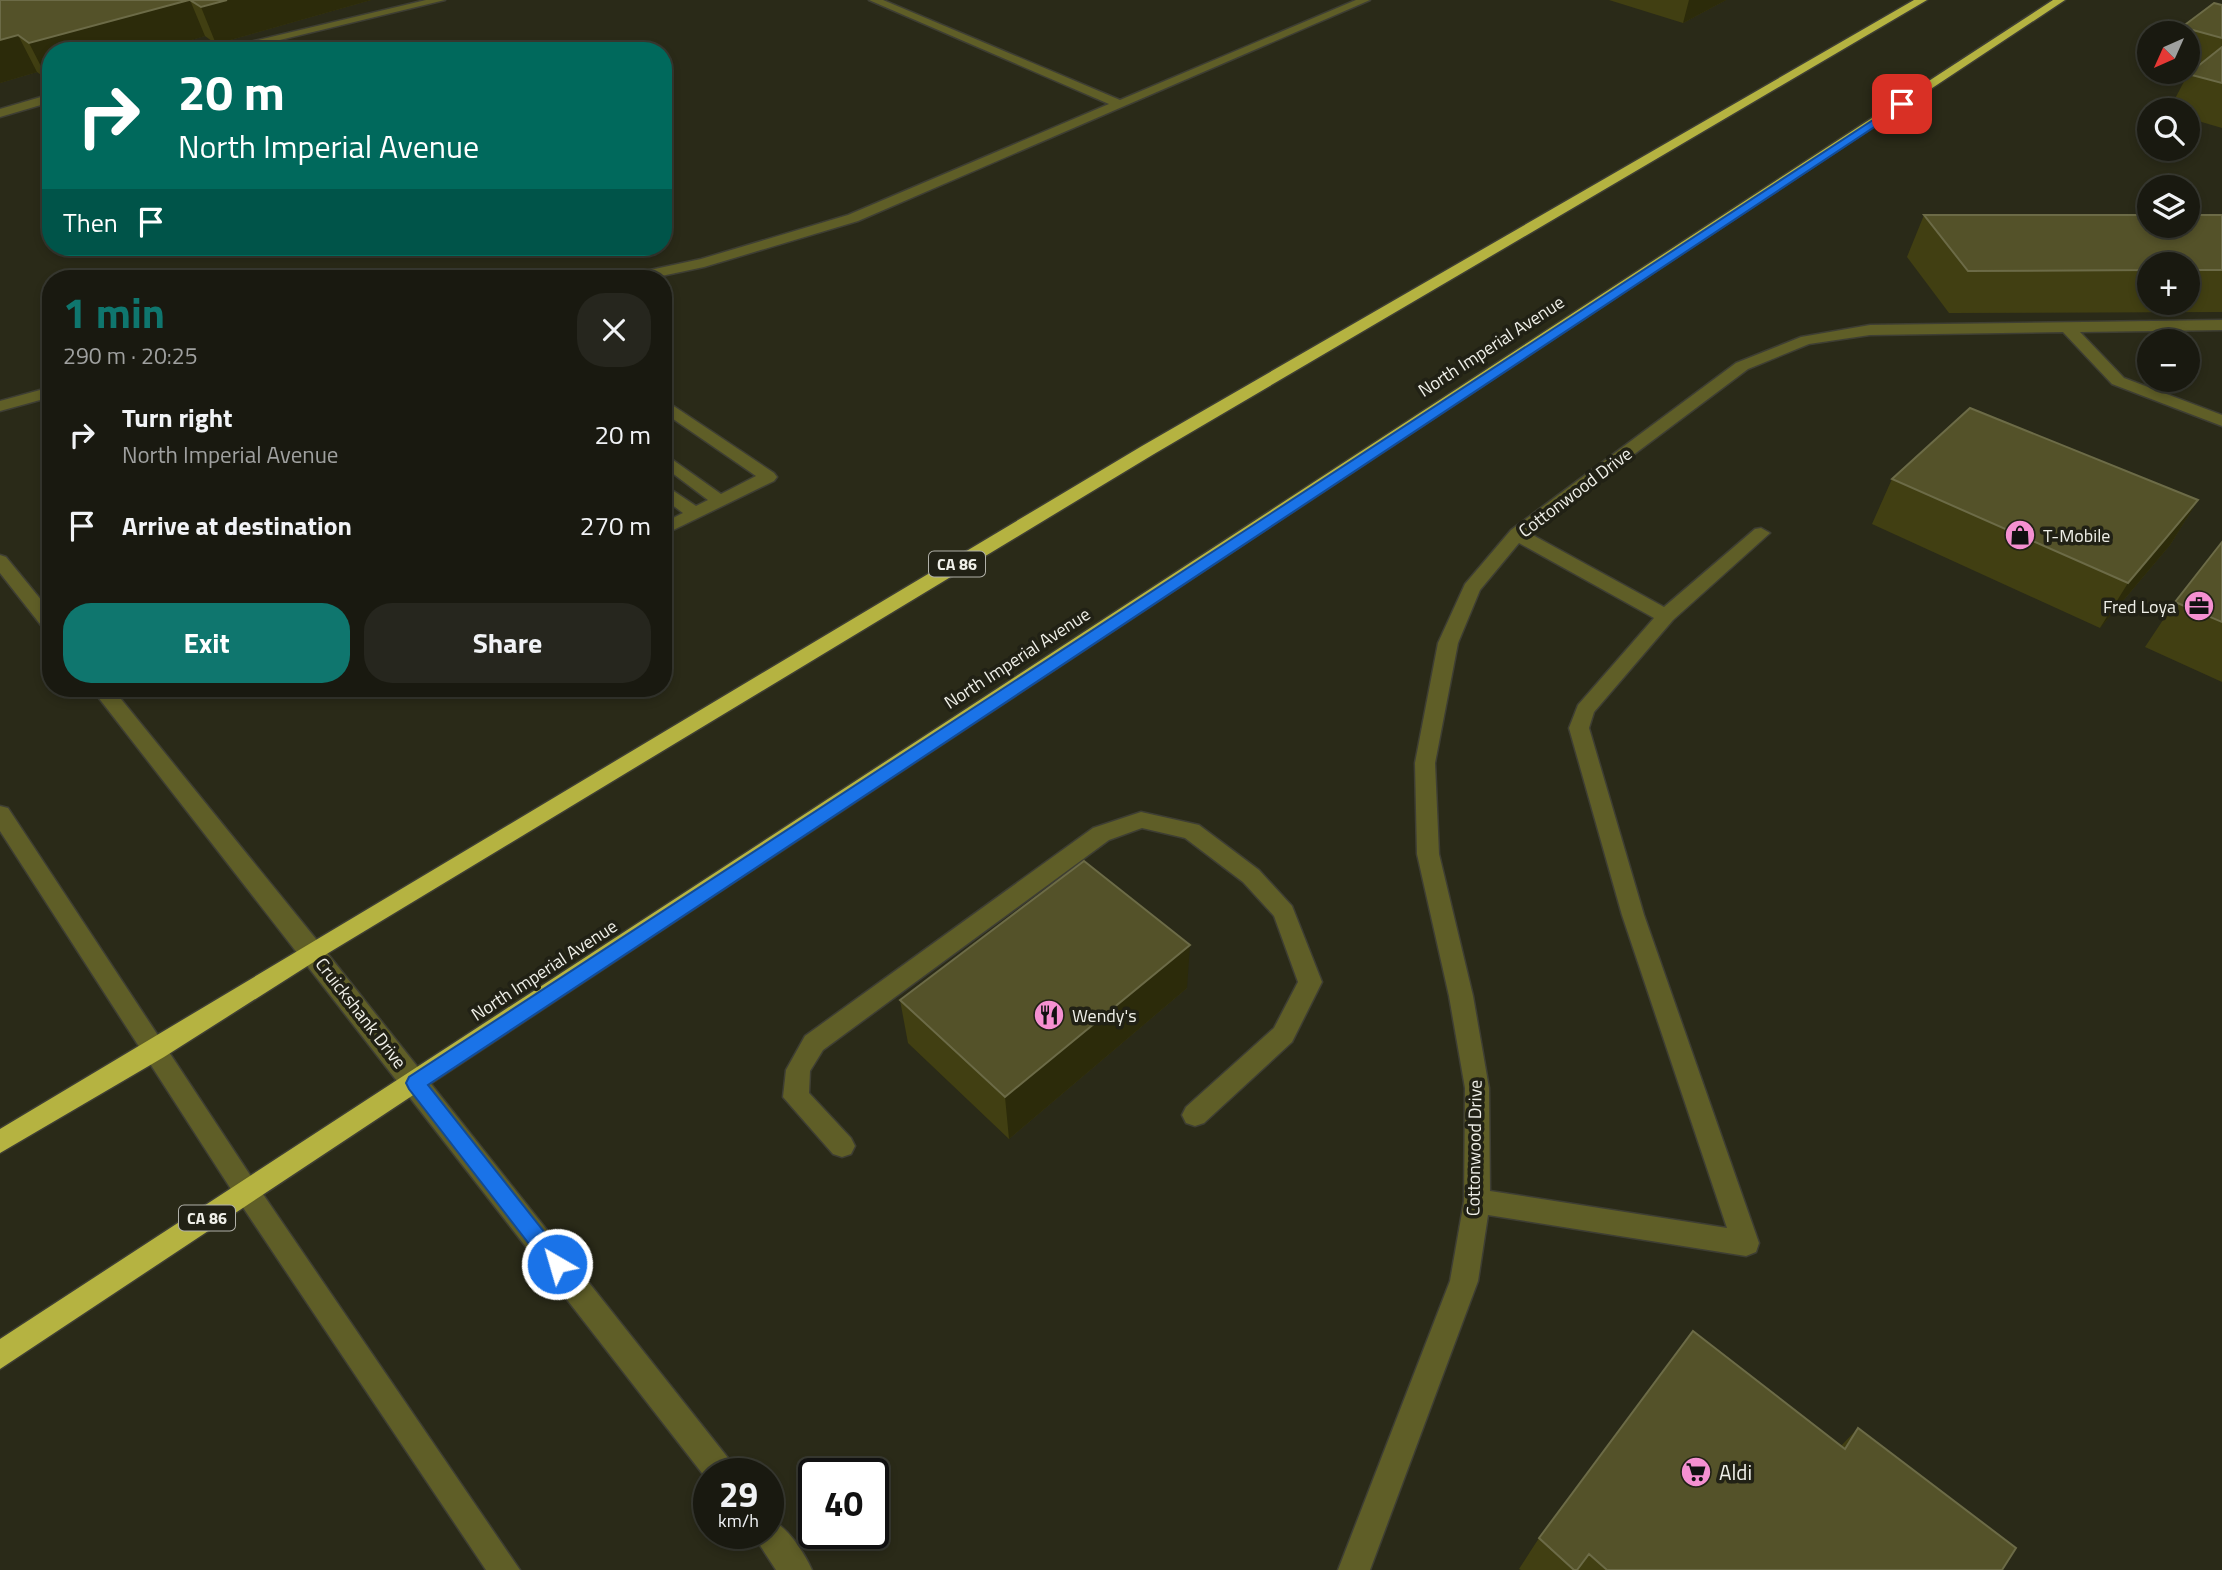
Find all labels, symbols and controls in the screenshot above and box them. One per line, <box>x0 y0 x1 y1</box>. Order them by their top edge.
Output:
north arrow <box>2137 21 2200 84</box>
map controls <box>2137 21 2200 392</box>
text: 20 m <box>178 54 285 129</box>
icon: right <box>63 70 154 161</box>
pin <box>1872 74 1932 134</box>
icon: arrive <box>1883 85 1921 123</box>
button: search <box>2137 98 2200 161</box>
text: North Imperial Avenue <box>178 122 479 170</box>
button: layers <box>2137 175 2200 238</box>
text: Then <box>63 203 118 242</box>
icon: arrive <box>132 203 170 241</box>
button: + <box>2137 252 2200 315</box>
text: 1 min <box>63 280 165 344</box>
street label: North Imperial Avenue <box>1413 289 1569 403</box>
button: close <box>577 293 651 367</box>
button: − <box>2137 329 2200 392</box>
text: 290 m · 20:25 <box>63 338 198 373</box>
text: Turn right <box>122 398 233 437</box>
text: 20 m <box>594 415 651 454</box>
icon: right <box>63 416 101 454</box>
text: North Imperial Avenue <box>122 437 338 472</box>
street label: Cottonwood Drive <box>1512 440 1638 544</box>
text: Arrive at destination <box>122 506 352 545</box>
text: 270 m <box>580 506 651 545</box>
icon: arrive <box>63 507 101 545</box>
shop icon: T-Mobile <box>2003 518 2037 552</box>
place label: T-Mobile <box>2043 522 2110 549</box>
road number: CA 86 <box>929 552 985 576</box>
office icon: Fred Loya <box>2182 589 2216 623</box>
place label: Fred Loya <box>2103 593 2176 620</box>
street label: North Imperial Avenue <box>939 601 1095 715</box>
button: Exit <box>63 603 350 683</box>
button: Share <box>364 603 651 683</box>
street label: North Imperial Avenue <box>466 913 622 1027</box>
street label: Cruickshank Drive <box>309 952 413 1074</box>
restaurant icon: Wendy's <box>1032 998 1066 1032</box>
place label: Wendy's <box>1072 1002 1137 1029</box>
street label: Cottonwood Drive <box>1459 1080 1489 1216</box>
road number: CA 86 <box>179 1206 235 1230</box>
position arrow <box>520 1227 594 1301</box>
supermarket icon: Aldi <box>1679 1455 1713 1489</box>
place label: Aldi <box>1719 1456 1752 1488</box>
speed limit sign: 40 <box>798 1458 889 1549</box>
text: 29 <box>719 1467 758 1521</box>
text: km/h <box>718 1507 759 1534</box>

